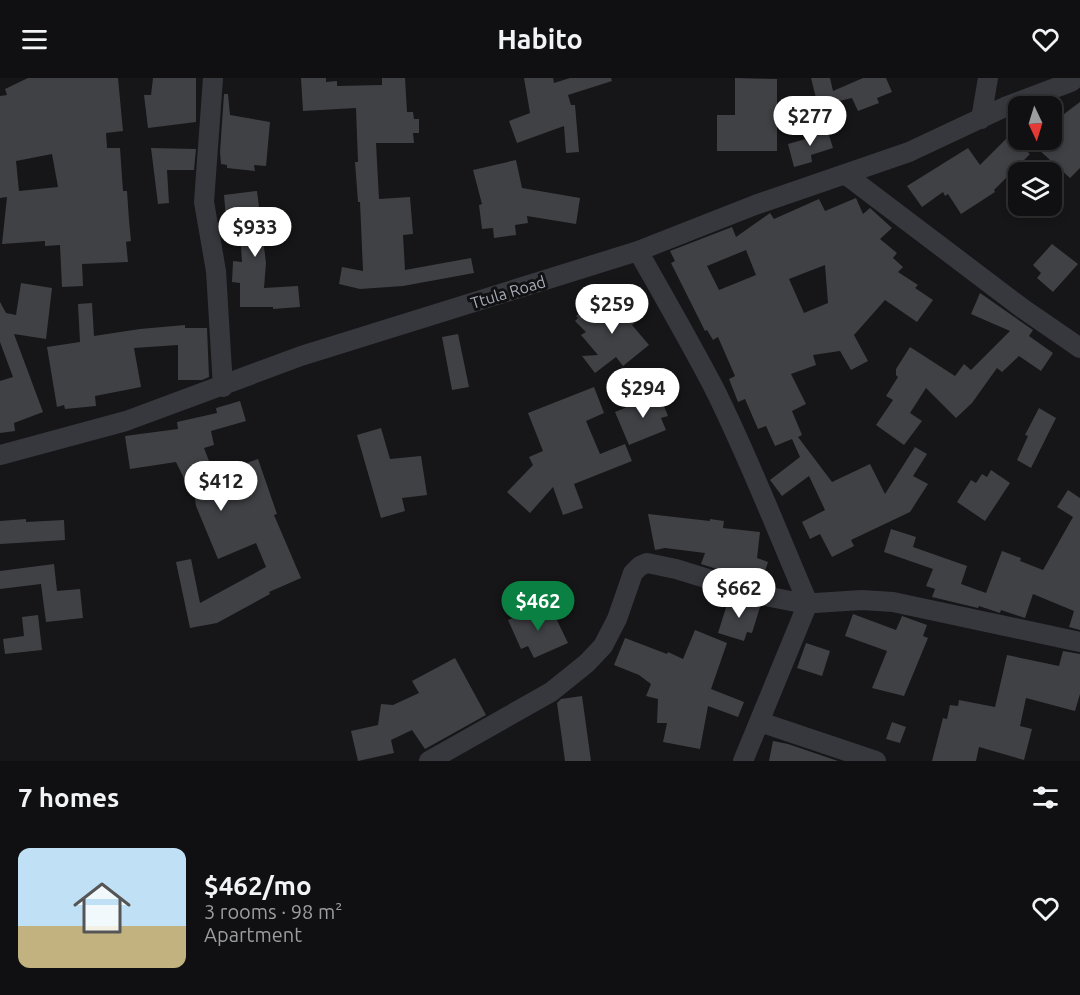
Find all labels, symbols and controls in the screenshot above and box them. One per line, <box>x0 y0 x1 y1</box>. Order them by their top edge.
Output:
icon: menu <box>18 23 51 56</box>
icon: heart <box>1029 23 1062 56</box>
text: Habito <box>497 24 583 54</box>
pin: $277 <box>774 96 846 147</box>
north arrow <box>1008 96 1062 150</box>
map controls <box>1008 96 1062 216</box>
text: $277 <box>787 104 833 127</box>
button: layers <box>1008 162 1062 216</box>
pin: $933 <box>219 207 291 258</box>
text: $933 <box>232 215 278 238</box>
street label: Ttula Road <box>468 272 548 312</box>
pin: $259 <box>576 284 648 335</box>
text: $259 <box>589 292 635 315</box>
pin: $294 <box>607 368 679 419</box>
text: $294 <box>620 376 666 399</box>
pin: $412 <box>185 461 257 512</box>
text: $412 <box>198 469 244 492</box>
pin: $662 <box>703 568 775 619</box>
text: $662 <box>716 576 762 599</box>
pin: $462 <box>502 581 574 632</box>
text: $462 <box>515 589 561 612</box>
icon: filters <box>1029 781 1062 814</box>
text: 7 homes <box>18 783 119 812</box>
text: $462/mo <box>204 871 312 900</box>
icon: home <box>66 872 138 944</box>
icon: heart <box>1029 892 1062 925</box>
text: 3 rooms · 98 m² <box>204 900 342 923</box>
text: Apartment <box>204 923 302 946</box>

